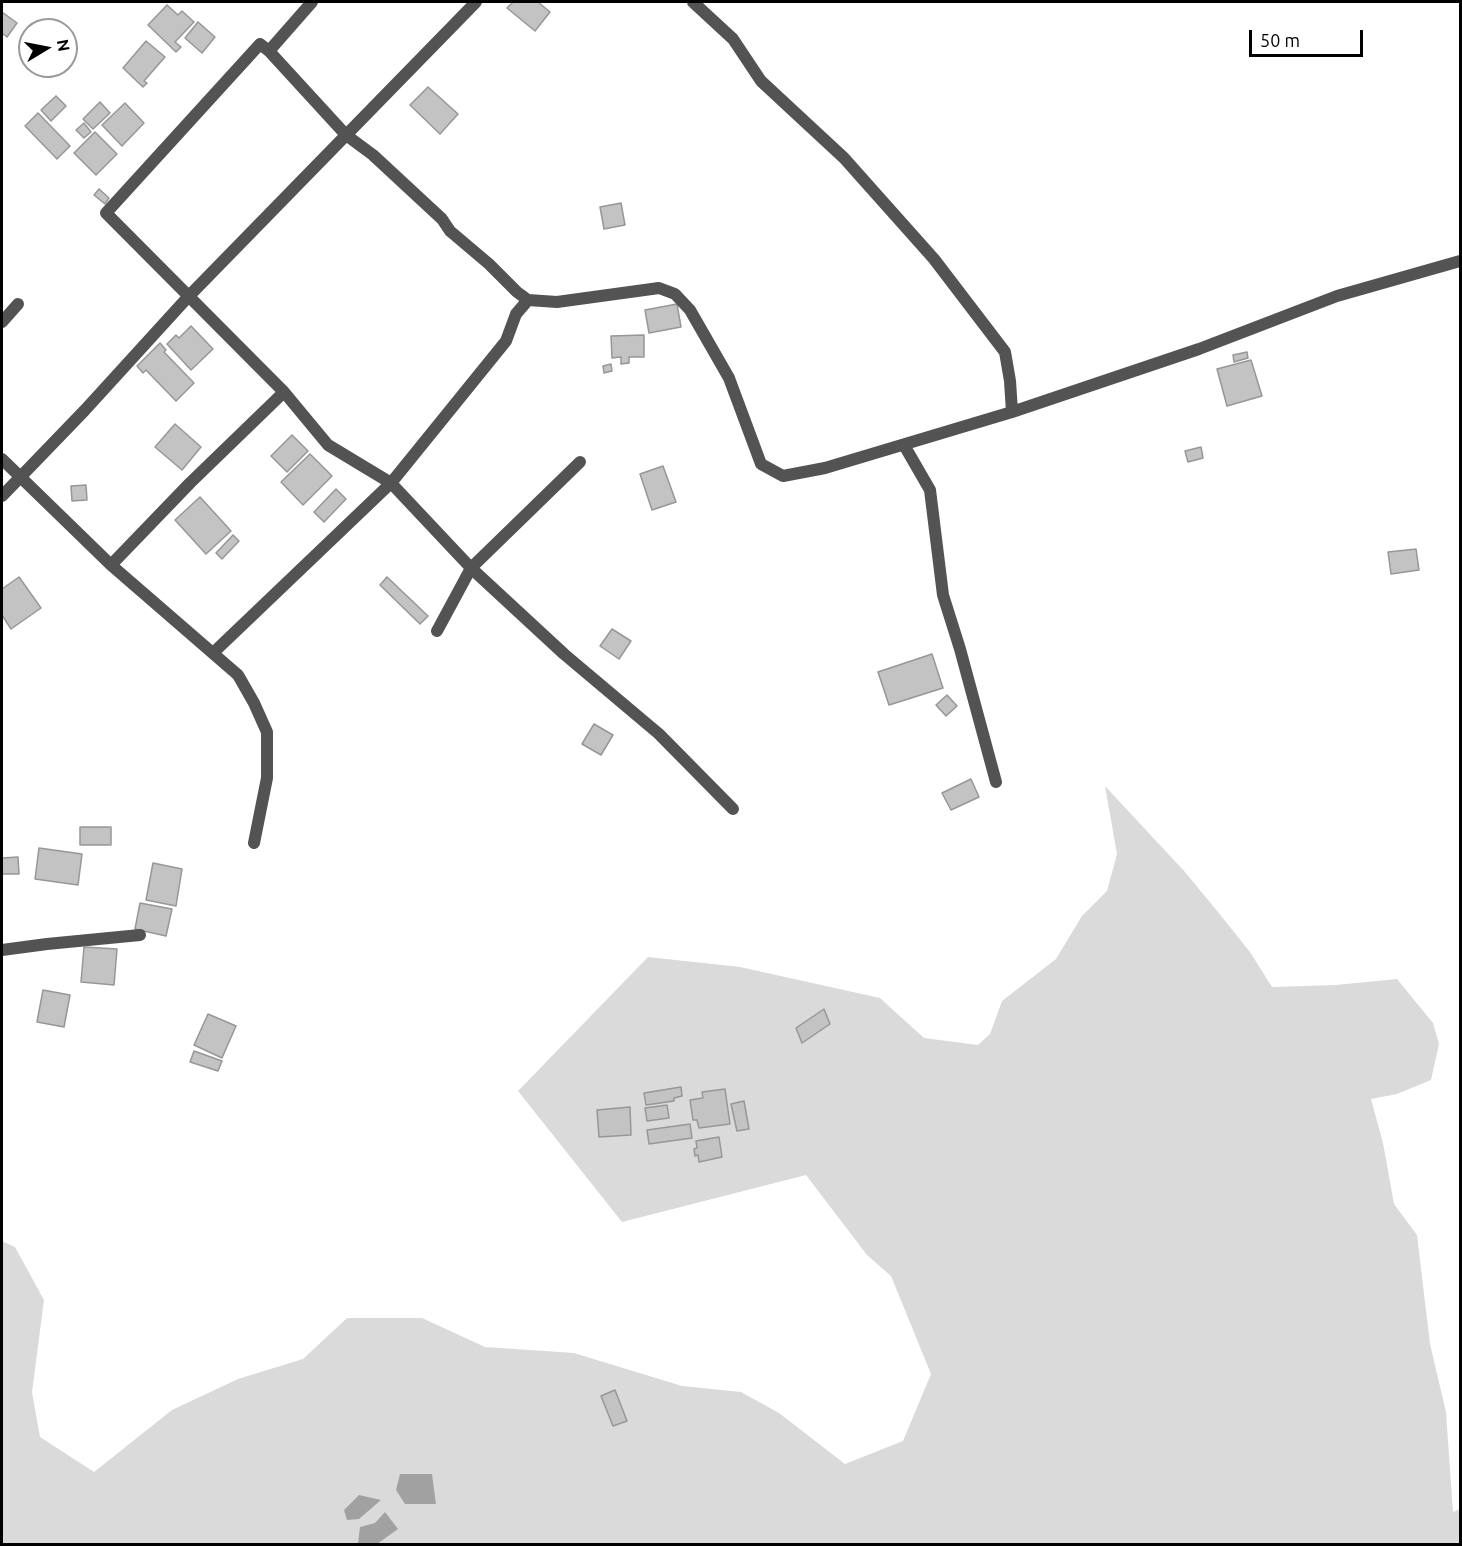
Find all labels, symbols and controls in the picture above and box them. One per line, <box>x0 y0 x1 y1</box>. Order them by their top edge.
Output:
north arrow <box>18 18 78 78</box>
scale bar <box>1252 18 1366 56</box>
text: 50 m <box>1260 30 1300 50</box>
text: N <box>54 38 74 53</box>

